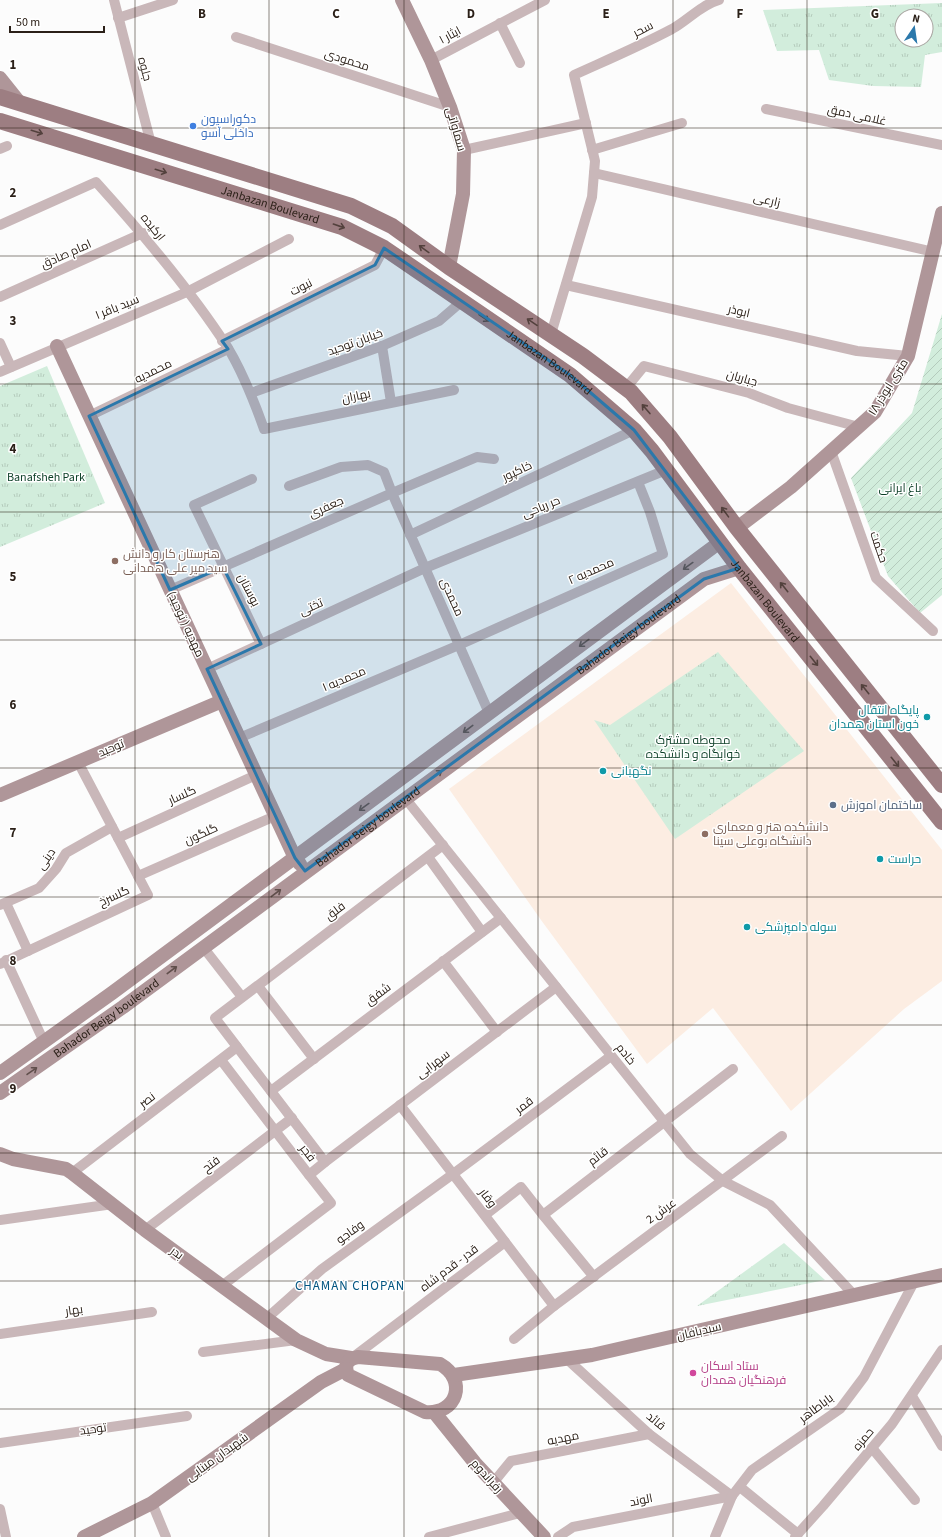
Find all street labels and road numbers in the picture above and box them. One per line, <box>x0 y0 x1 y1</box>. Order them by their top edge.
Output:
street label: سحر <box>629 17 656 42</box>
street label: ایثار ۱ <box>436 23 464 48</box>
street label: محمودی <box>322 45 372 76</box>
street label: جلوه <box>133 55 156 83</box>
street label: غلامی دمق <box>826 101 888 130</box>
street label: سماواتی <box>441 105 470 153</box>
street label: Janbazan Boulevard <box>219 182 321 229</box>
street label: زارعی <box>752 189 782 212</box>
street label: ارکیده <box>136 210 169 245</box>
street label: امام صادق <box>38 236 94 273</box>
street label: نبوت <box>287 275 315 300</box>
street label: سید باقر ۱ <box>93 291 142 324</box>
street label: ابوذر <box>725 300 752 322</box>
street label: خیابان توحید <box>325 325 385 360</box>
street label: Janbazan Boulevard <box>503 326 596 399</box>
street label: محمدیه <box>132 355 175 388</box>
street label: ۱۸ متری ابوذر <box>864 356 913 419</box>
street label: جباریان <box>724 366 759 391</box>
street label: بهاران <box>340 385 372 408</box>
street label: خاکپور <box>499 457 535 486</box>
street label: جعفری <box>306 492 346 523</box>
street label: حر ریاحی <box>520 492 563 523</box>
street label: حکمت <box>865 529 892 565</box>
street label: محمدیه ۲ <box>566 554 617 589</box>
street label: Janbazan Boulevard <box>726 556 803 646</box>
street label: بوستان <box>233 571 264 610</box>
street label: محمدی <box>436 575 467 619</box>
street label: مهدیه ( توحید) <box>163 588 208 660</box>
street label: Bahador Beigy boulevard <box>573 591 685 679</box>
street label: تختی <box>296 594 327 620</box>
street label: محمدیه ۱ <box>320 663 369 696</box>
street label: توحید <box>96 735 128 762</box>
street label: گلسار <box>165 782 199 809</box>
street label: Bahador Beigy boulevard <box>312 783 424 872</box>
street label: گلگون <box>182 820 221 849</box>
street label: دینی <box>33 845 60 874</box>
street label: گلسرخ <box>96 882 133 911</box>
street label: فلق <box>322 898 349 925</box>
street label: Bahador Beigy boulevard <box>50 975 163 1062</box>
street label: شفق <box>362 979 395 1010</box>
street label: خادم <box>612 1040 640 1069</box>
street label: سهرابی <box>413 1046 454 1083</box>
street label: نصر <box>135 1089 159 1113</box>
street label: قمر <box>511 1093 537 1119</box>
street label: فجر <box>295 1140 320 1166</box>
street label: قائم <box>584 1143 612 1170</box>
street label: فتح <box>199 1152 224 1177</box>
street label: وقار <box>474 1184 501 1212</box>
street label: عرش 2 <box>643 1195 680 1228</box>
street label: وفاجو <box>333 1216 368 1248</box>
street label: قدر - قدم شاه <box>416 1241 482 1296</box>
street label: بدر <box>166 1242 187 1264</box>
street label: بهار <box>63 1301 84 1320</box>
street label: سبدبافان <box>675 1318 723 1345</box>
street label: باباطاهر <box>795 1390 837 1428</box>
street label: قائد <box>642 1408 669 1434</box>
street label: توحید <box>79 1419 108 1440</box>
street label: حمزه <box>849 1424 878 1455</box>
street label: مهدیه <box>546 1427 581 1450</box>
street label: شهیدان مینایی <box>183 1429 252 1486</box>
street label: رفراندوم <box>467 1455 507 1497</box>
street label: الوند <box>628 1490 654 1511</box>

